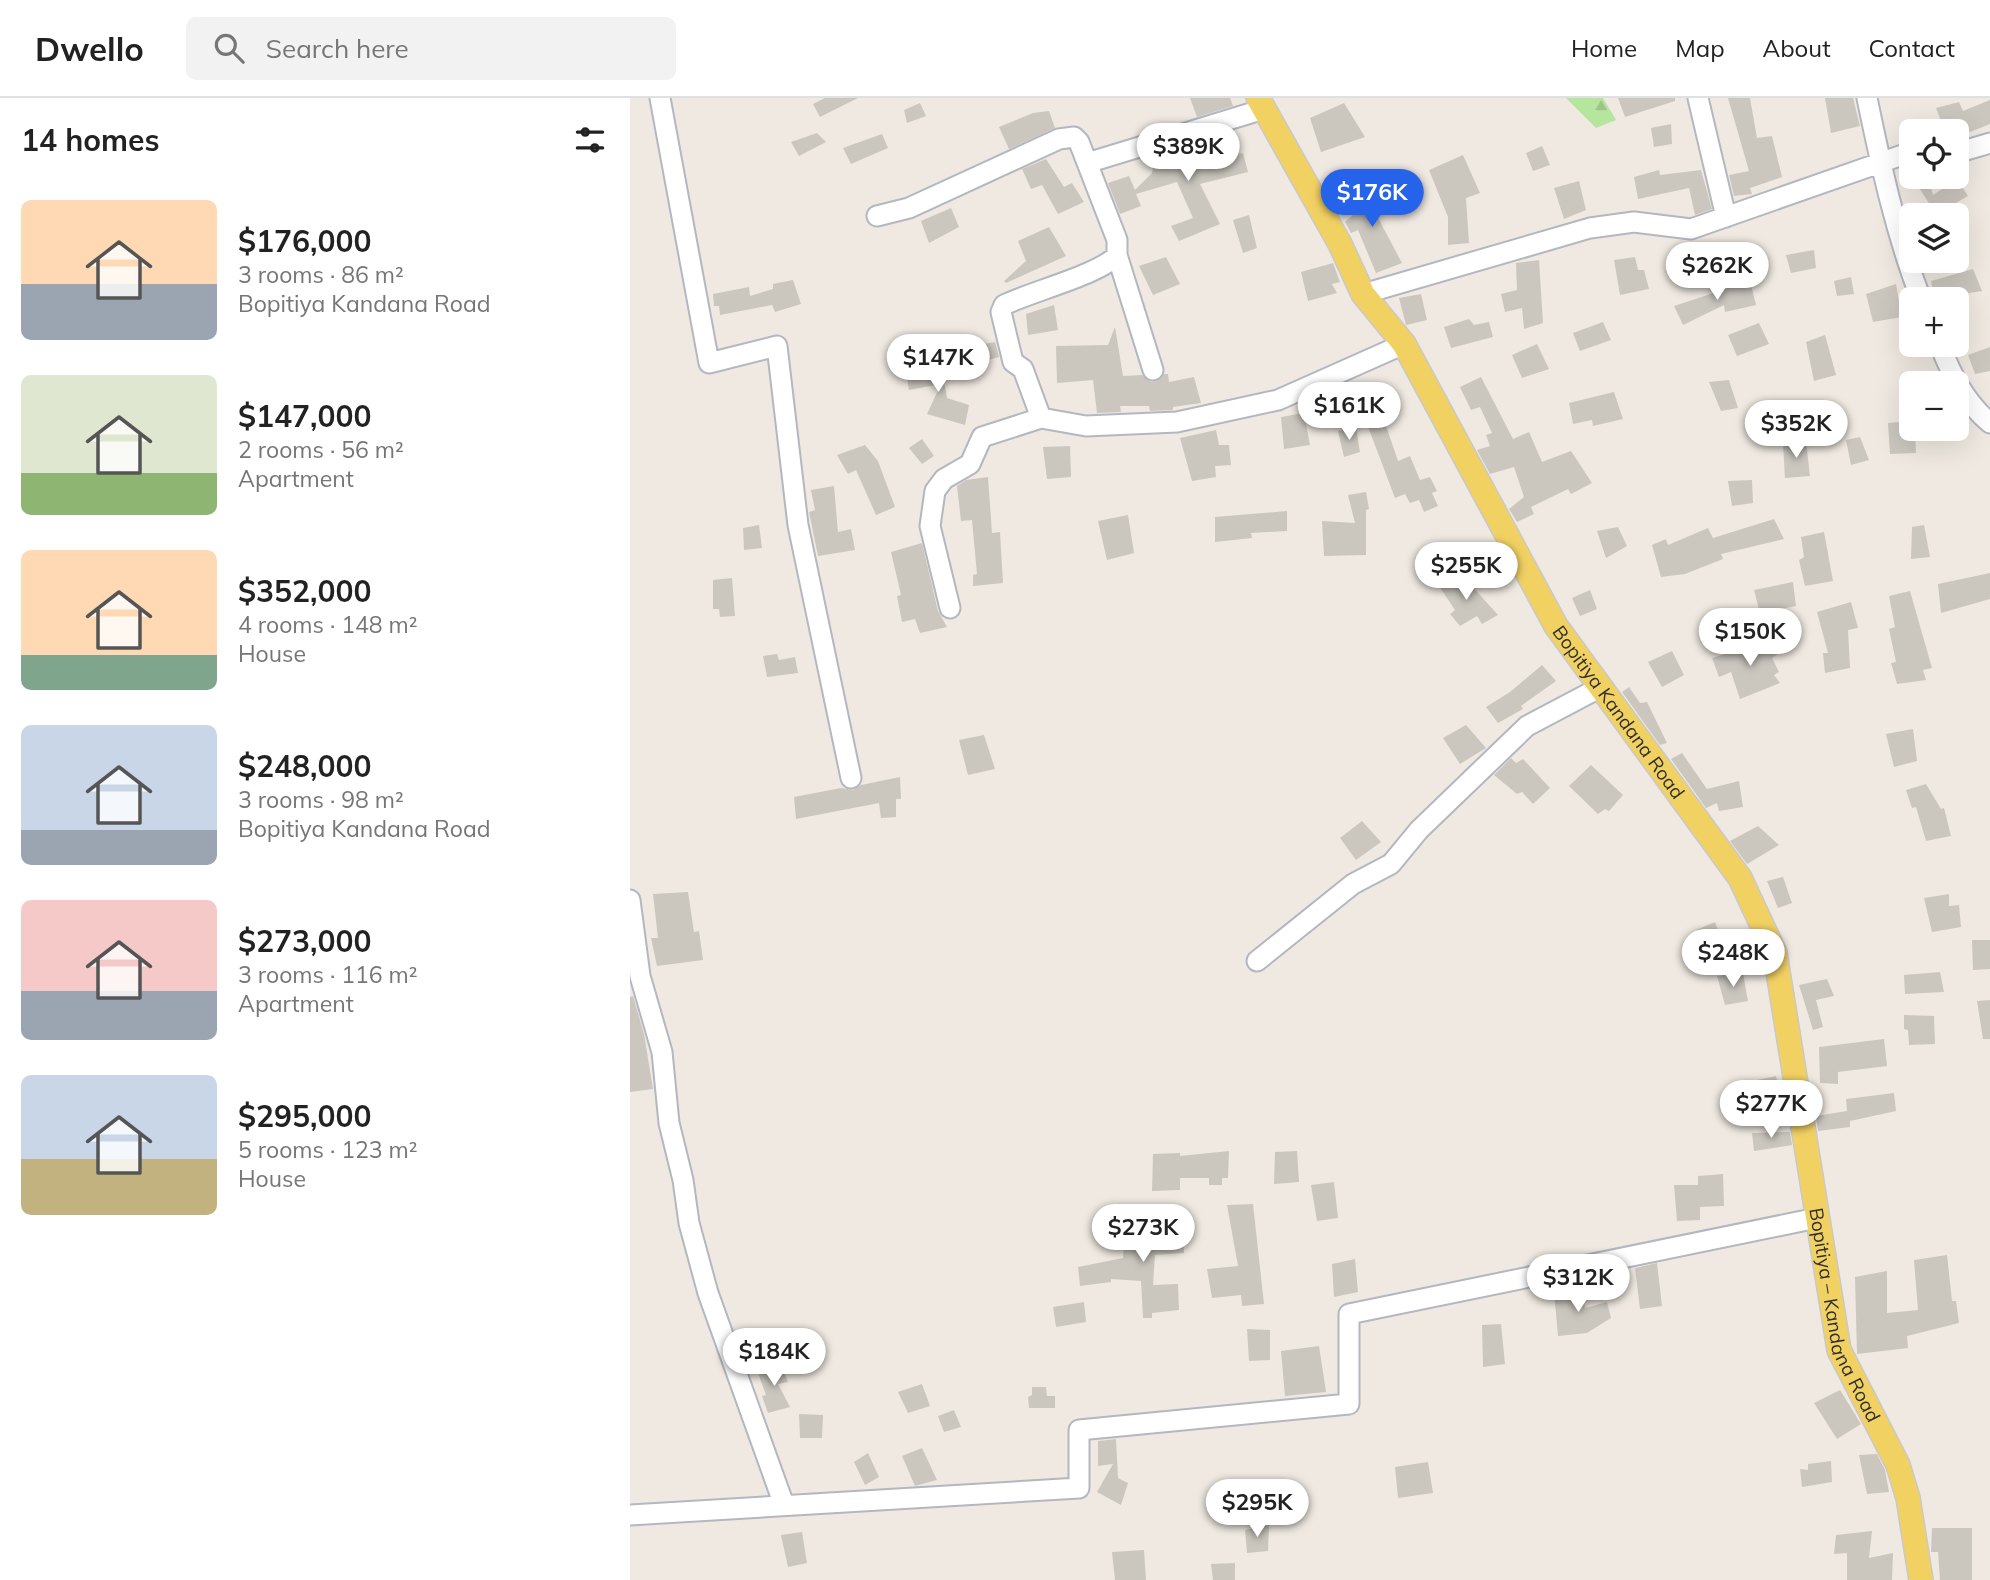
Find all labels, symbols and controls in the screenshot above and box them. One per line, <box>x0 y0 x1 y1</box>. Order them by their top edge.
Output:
search box <box>186 17 676 80</box>
text: Dwello <box>35 28 144 69</box>
icon: search <box>210 29 248 67</box>
text: Search here <box>266 32 409 65</box>
text: Home <box>1571 33 1637 63</box>
text: Map <box>1675 33 1725 63</box>
text: About <box>1763 33 1831 63</box>
text: Contact <box>1869 33 1955 63</box>
map controls <box>1899 119 1969 441</box>
button: locate <box>1899 119 1969 189</box>
text: 14 homes <box>21 121 160 159</box>
icon: filters <box>571 121 609 159</box>
pin: $389K <box>1139 123 1237 183</box>
text: $389K <box>1153 131 1223 160</box>
pin: $176K <box>1323 170 1421 229</box>
text: $176K <box>1337 177 1407 206</box>
button: layers <box>1899 203 1969 273</box>
text: $176,000 <box>238 222 371 260</box>
icon: home <box>77 228 161 312</box>
pin: $262K <box>1668 242 1766 302</box>
text: $262K <box>1682 250 1752 279</box>
text: 3 rooms · 86 m² <box>238 260 404 289</box>
button: + <box>1899 287 1969 357</box>
text: Bopitiya Kandana Road <box>238 289 491 318</box>
pin: $147K <box>889 334 987 394</box>
text: $147K <box>903 342 973 371</box>
button: − <box>1899 371 1969 441</box>
pin: $161K <box>1300 382 1398 442</box>
text: $161K <box>1314 390 1384 419</box>
text: $147,000 <box>238 397 371 435</box>
pin: $352K <box>1747 400 1845 460</box>
icon: home <box>77 403 161 487</box>
text: $352K <box>1761 408 1831 437</box>
text: 2 rooms · 56 m² <box>238 435 404 464</box>
text: Apartment <box>238 464 354 493</box>
pin: $255K <box>1417 542 1515 602</box>
text: $255K <box>1431 550 1501 579</box>
text: $352,000 <box>238 572 371 610</box>
icon: home <box>77 578 161 662</box>
pin: $150K <box>1701 608 1799 668</box>
text: 4 rooms · 148 m² <box>238 610 418 639</box>
text: $150K <box>1715 616 1785 645</box>
street label: Bopitiya Kandana Road <box>1548 621 1690 803</box>
text: House <box>238 639 306 668</box>
text: $248,000 <box>238 747 371 785</box>
icon: home <box>77 753 161 837</box>
text: 3 rooms · 98 m² <box>238 785 404 814</box>
text: Bopitiya Kandana Road <box>238 814 491 843</box>
text: $273,000 <box>238 922 371 960</box>
icon: home <box>77 928 161 1012</box>
pin: $248K <box>1684 930 1782 989</box>
text: $248K <box>1698 937 1768 966</box>
text: 3 rooms · 116 m² <box>238 960 418 989</box>
text: Apartment <box>238 989 354 1018</box>
pin: $277K <box>1722 1080 1820 1140</box>
text: $277K <box>1736 1088 1806 1117</box>
text: $295,000 <box>238 1097 371 1135</box>
icon: home <box>77 1103 161 1187</box>
text: 5 rooms · 123 m² <box>238 1135 418 1164</box>
text: House <box>238 1164 306 1193</box>
pin: $273K <box>1094 1204 1192 1264</box>
street label: Bopitiya – Kandana Road <box>1804 1206 1886 1426</box>
text: $273K <box>1108 1212 1178 1241</box>
pin: $312K <box>1529 1254 1627 1314</box>
text: $312K <box>1543 1262 1613 1291</box>
pin: $184K <box>725 1328 823 1388</box>
text: $184K <box>739 1336 809 1365</box>
pin: $295K <box>1208 1480 1306 1539</box>
text: $295K <box>1222 1487 1292 1516</box>

